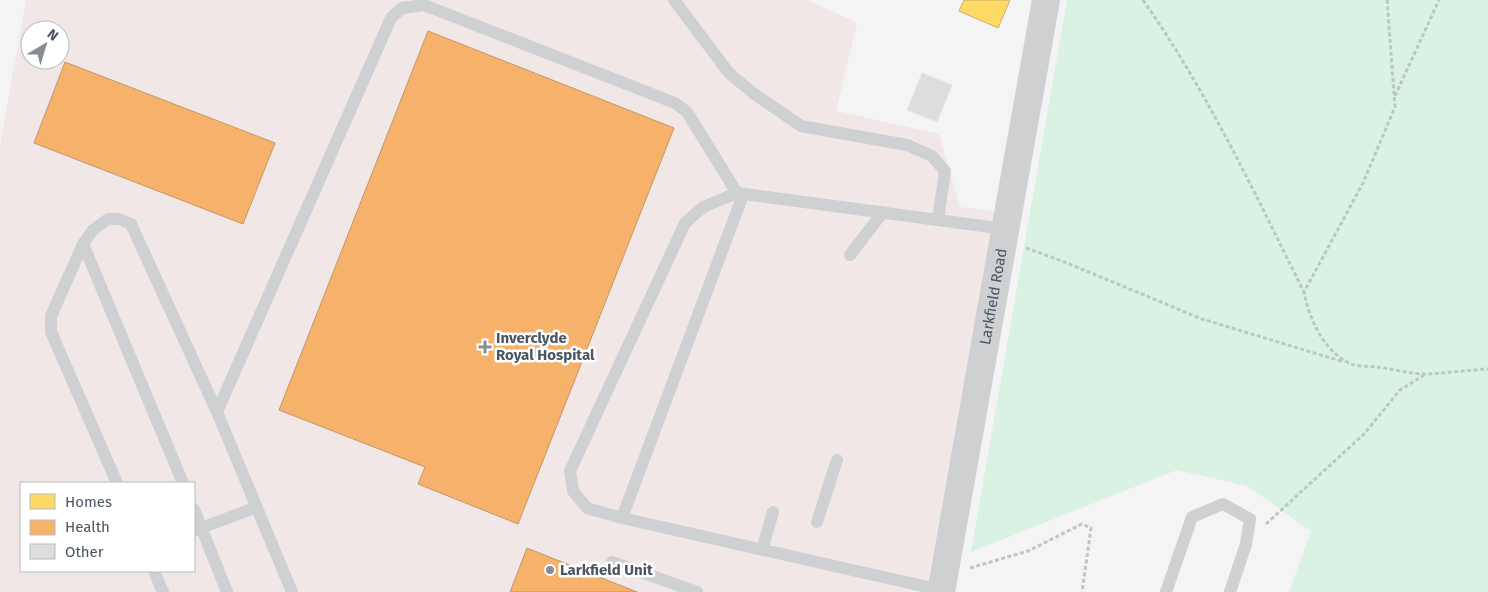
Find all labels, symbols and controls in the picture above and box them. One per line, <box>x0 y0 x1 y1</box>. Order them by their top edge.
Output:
north arrow <box>20 20 70 70</box>
text: N <box>44 26 62 45</box>
street label: Larkfield Road <box>976 247 1011 346</box>
place label: Inverclyde Royal Hospital <box>496 329 595 364</box>
marker: Inverclyde Royal Hospital <box>478 340 492 354</box>
legend <box>20 482 195 572</box>
text: Homes <box>65 493 112 511</box>
text: Health <box>65 518 110 536</box>
text: Other <box>65 543 104 561</box>
place label: Larkfield Unit <box>560 561 653 579</box>
marker: Larkfield Unit <box>544 564 556 576</box>

